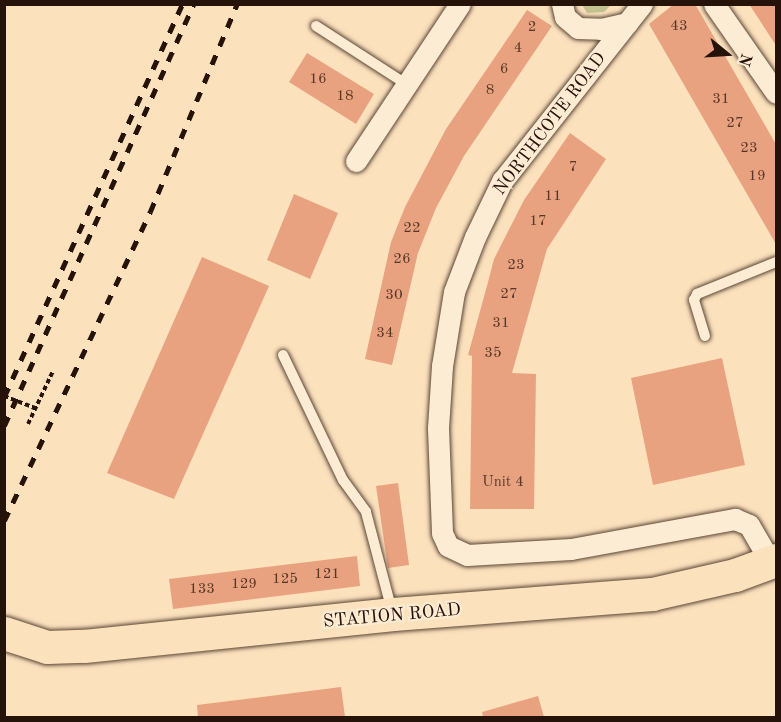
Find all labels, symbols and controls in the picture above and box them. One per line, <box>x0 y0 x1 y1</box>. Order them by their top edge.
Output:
house number: 43 <box>670 18 688 36</box>
house number: 2 <box>528 19 536 37</box>
north arrow <box>697 24 757 84</box>
house number: 4 <box>514 40 522 58</box>
street label: NORTHCOTE ROAD <box>489 48 611 200</box>
text: N <box>735 51 754 68</box>
house number: 6 <box>500 61 508 79</box>
house number: 16 <box>309 71 327 89</box>
house number: 8 <box>486 82 494 100</box>
house number: 18 <box>336 88 354 106</box>
house number: 31 <box>712 91 730 109</box>
house number: 27 <box>726 115 744 133</box>
house number: 23 <box>740 140 758 158</box>
house number: 7 <box>569 159 577 177</box>
house number: 19 <box>748 168 766 186</box>
house number: 11 <box>544 188 562 206</box>
house number: 17 <box>529 213 547 231</box>
house number: 22 <box>403 220 421 238</box>
house number: 26 <box>393 251 411 269</box>
house number: 23 <box>507 257 525 275</box>
house number: 27 <box>500 286 518 304</box>
house number: 30 <box>385 287 403 305</box>
house number: 31 <box>492 315 510 333</box>
house number: 34 <box>376 325 394 343</box>
house number: 35 <box>484 345 502 363</box>
house number: Unit 4 <box>482 474 524 492</box>
house number: 121 <box>314 566 340 584</box>
house number: 125 <box>272 571 298 589</box>
house number: 129 <box>231 576 257 594</box>
house number: 133 <box>189 581 215 599</box>
street label: STATION ROAD <box>322 599 462 633</box>

